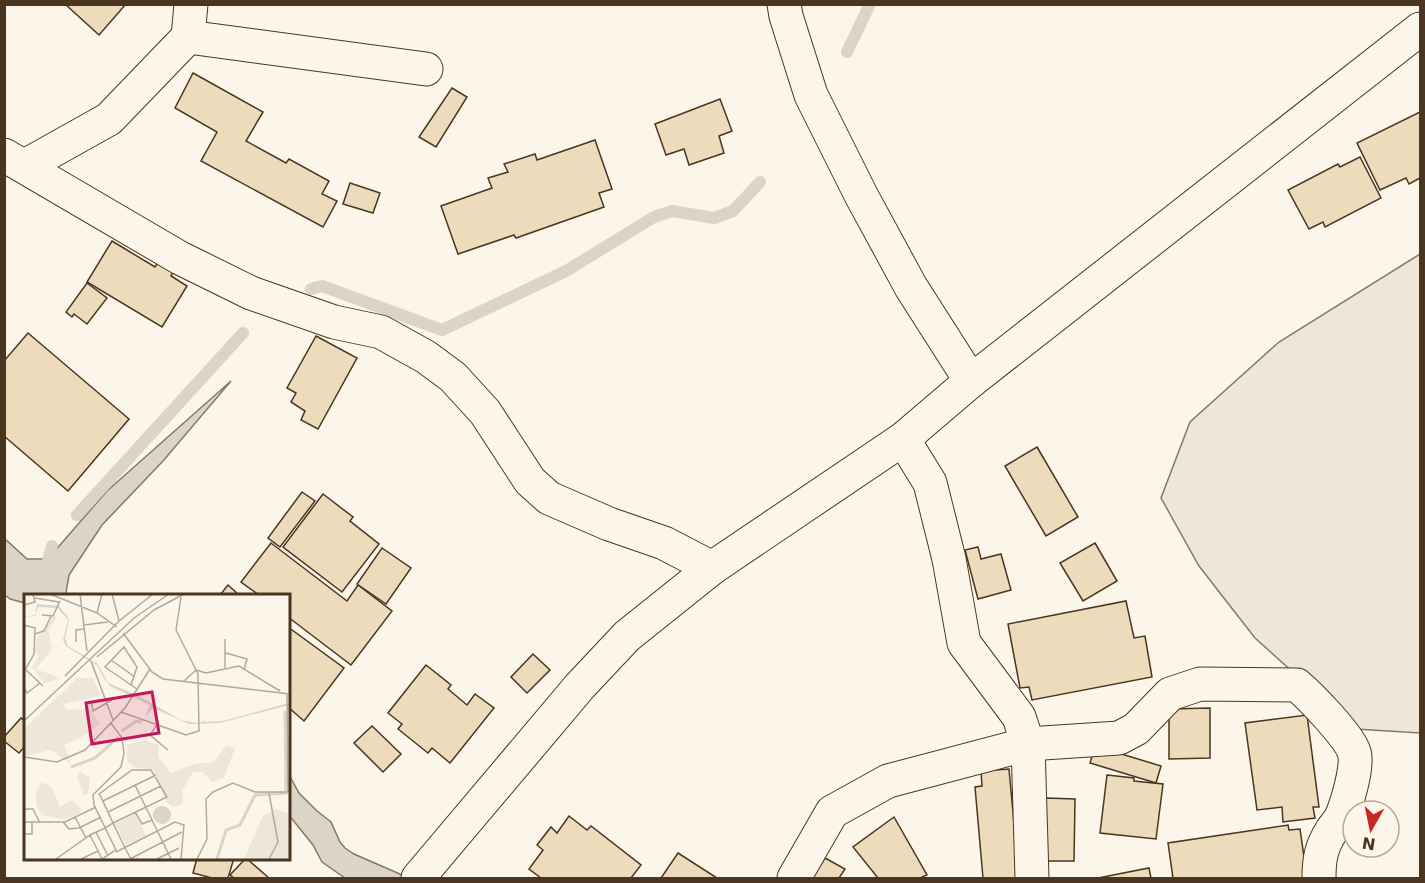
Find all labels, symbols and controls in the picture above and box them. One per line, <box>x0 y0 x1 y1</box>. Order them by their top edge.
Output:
inset map <box>24 594 290 859</box>
north arrow <box>1341 799 1401 859</box>
text: N <box>1361 833 1377 854</box>

